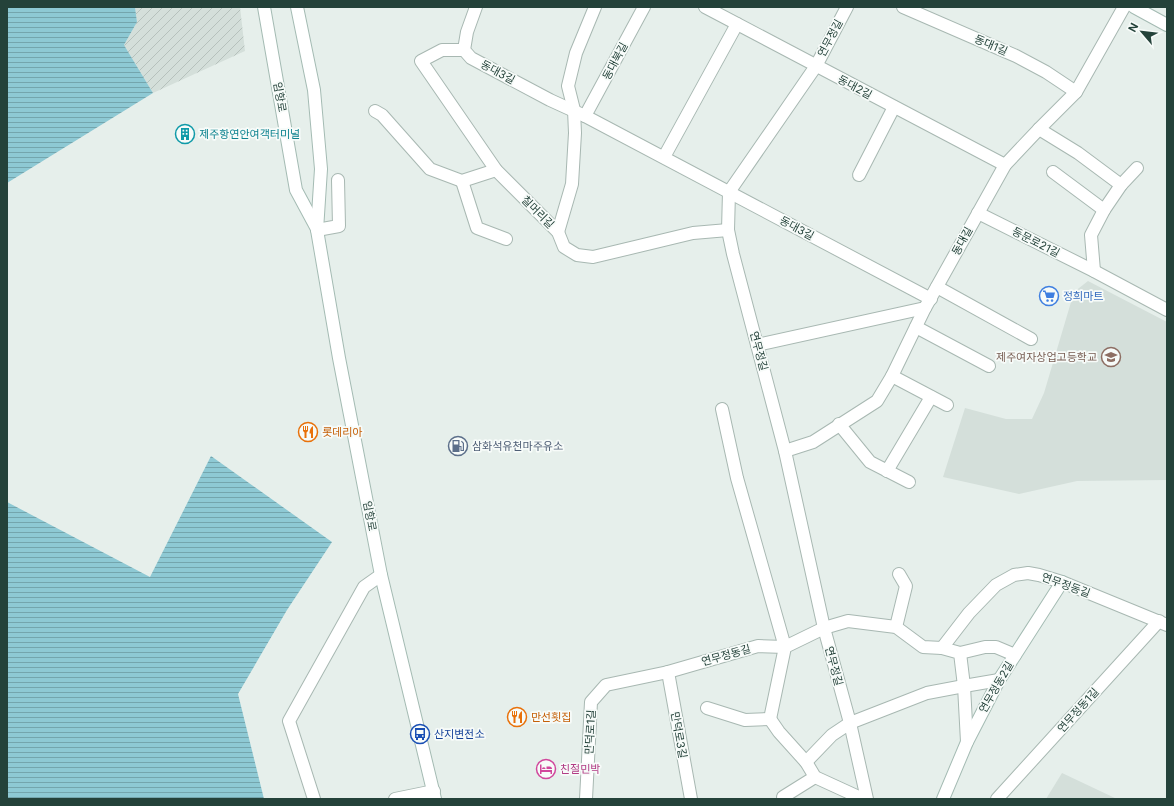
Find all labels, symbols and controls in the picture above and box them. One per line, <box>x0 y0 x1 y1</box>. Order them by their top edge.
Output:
north arrow <box>1122 12 1162 52</box>
street label: 연무정길 <box>814 17 846 59</box>
text: N <box>1125 20 1141 34</box>
street label: 동대1길 <box>972 32 1010 58</box>
street label: 동대북길 <box>599 40 631 82</box>
street label: 동대3길 <box>478 57 518 87</box>
street label: 동대2길 <box>835 72 875 102</box>
street label: 임항로 <box>270 81 290 113</box>
building icon: 제주항연안여객터미널 <box>174 123 196 145</box>
place label: 제주항연안여객터미널 <box>199 127 300 141</box>
street label: 칠머리길 <box>519 193 557 231</box>
street label: 동대3길 <box>777 213 817 243</box>
street label: 동대길 <box>949 224 975 258</box>
street label: 동문로21길 <box>1010 224 1062 260</box>
supermarket icon: 정희마트 <box>1038 285 1060 307</box>
place label: 정희마트 <box>1063 289 1103 303</box>
street label: 연무정길 <box>747 330 771 372</box>
school or university icon: 제주여자상업고등학교 <box>1100 346 1122 368</box>
place label: 제주여자상업고등학교 <box>996 350 1097 364</box>
restaurant icon: 롯데리아 <box>297 421 319 443</box>
place label: 롯데리아 <box>322 425 362 439</box>
fuel station icon: 삼화석유천마주유소 <box>447 435 469 457</box>
place label: 삼화석유천마주유소 <box>472 439 563 453</box>
street label: 임항로 <box>360 500 380 532</box>
street label: 연무정동길 <box>1040 570 1092 600</box>
street label: 연무정동길 <box>700 641 752 669</box>
street label: 연무정길 <box>822 645 846 687</box>
street label: 연무정동2길 <box>976 659 1016 715</box>
street label: 연무정동1길 <box>1054 685 1102 735</box>
restaurant icon: 만선횟집 <box>506 706 528 728</box>
street label: 만덕로1길 <box>582 709 598 755</box>
place label: 만선횟집 <box>531 710 571 724</box>
street label: 만덕로3길 <box>668 711 690 759</box>
bus stop icon: 산지변전소 <box>409 723 431 745</box>
place label: 산지변전소 <box>434 727 485 741</box>
hotel icon: 친절민박 <box>535 758 557 780</box>
place label: 친절민박 <box>560 762 600 776</box>

